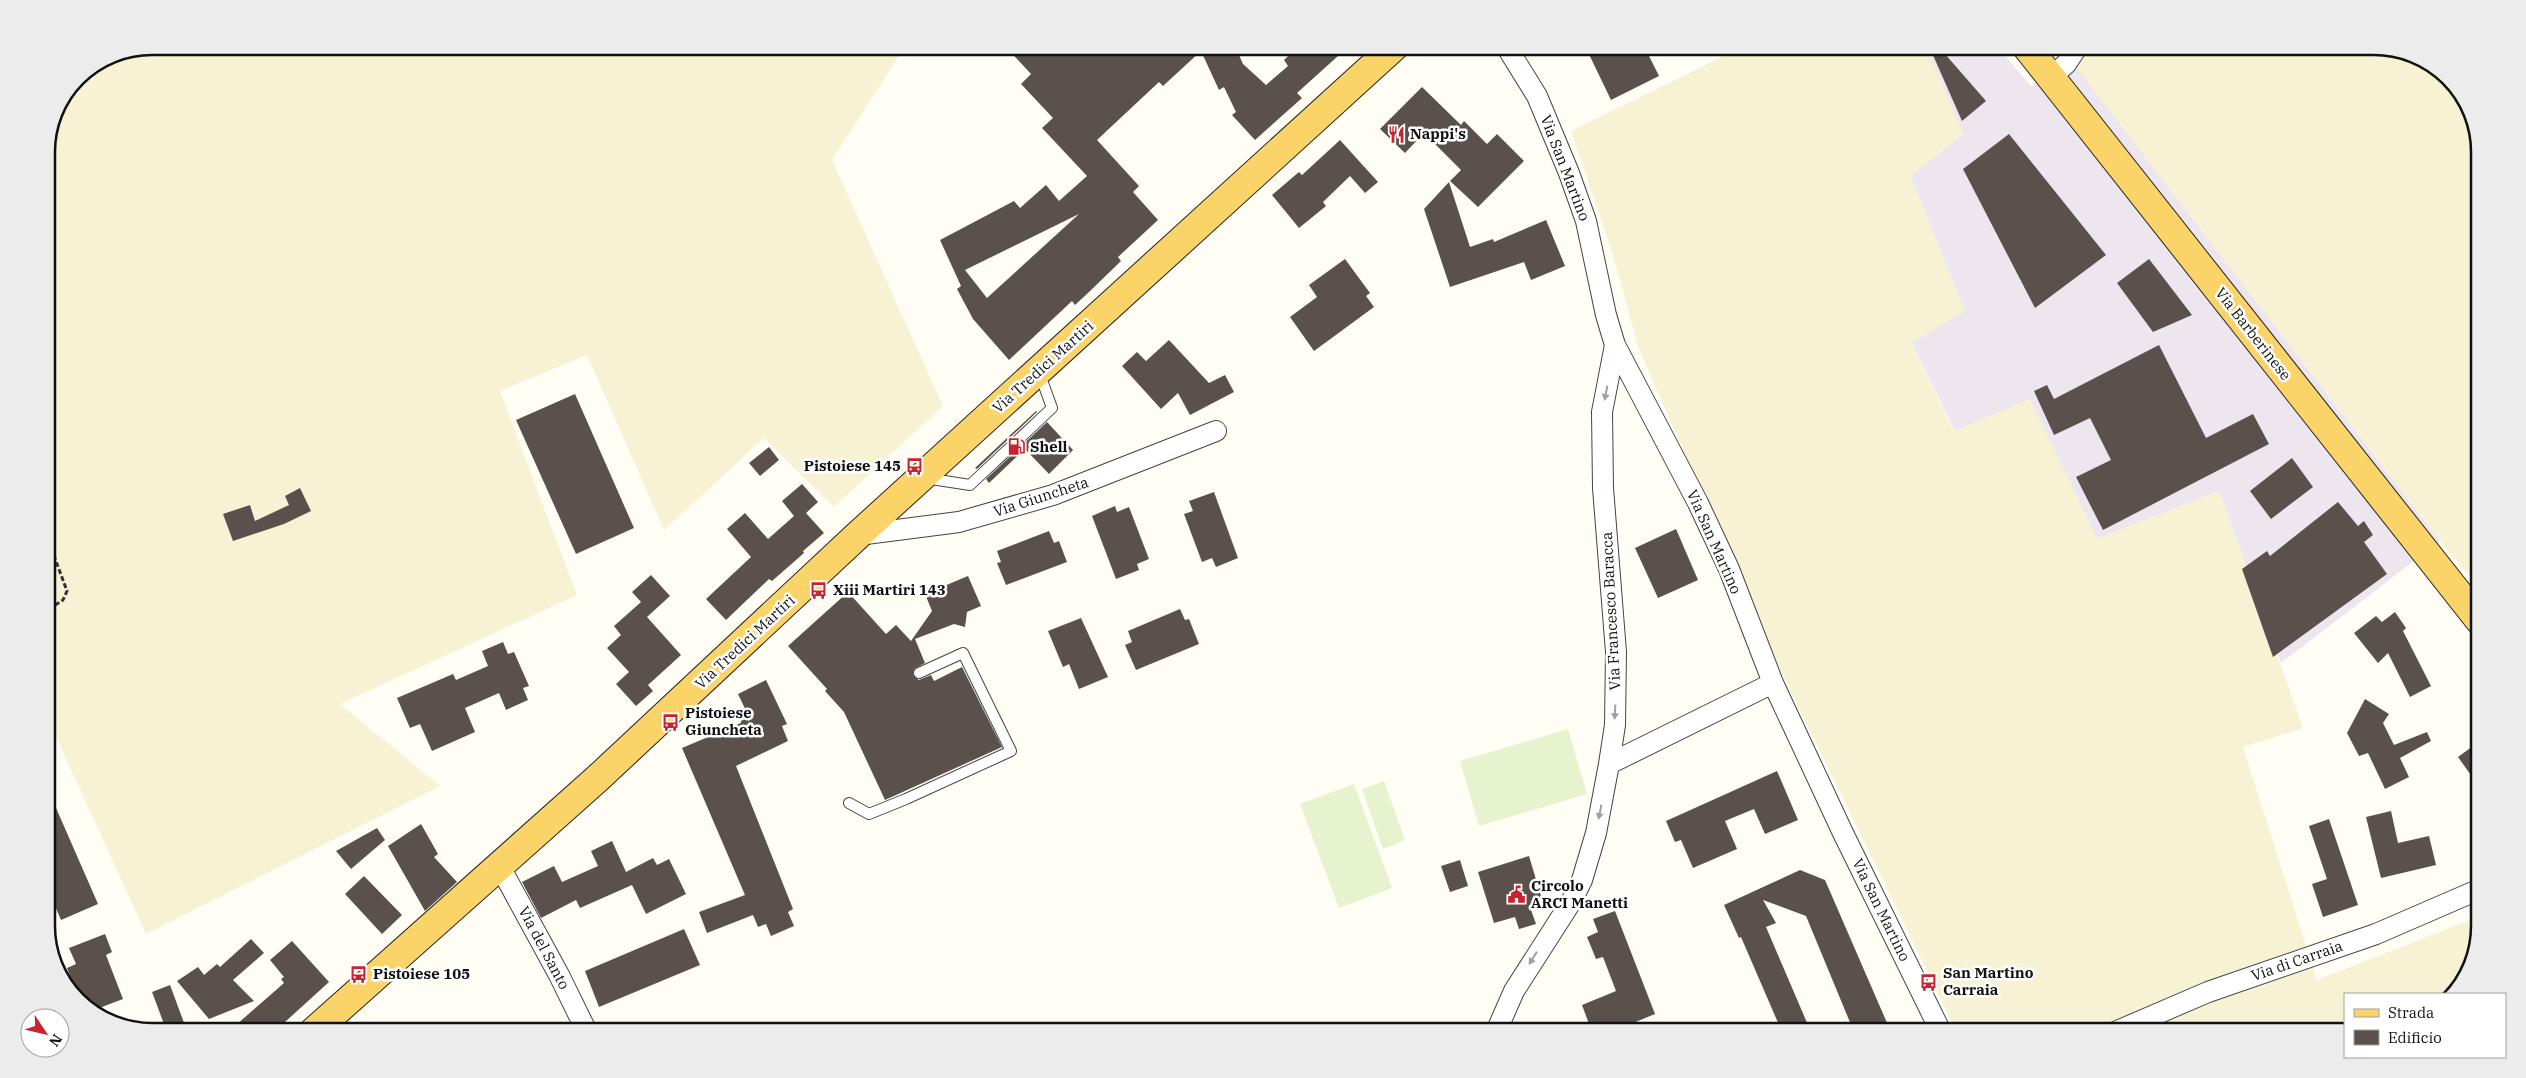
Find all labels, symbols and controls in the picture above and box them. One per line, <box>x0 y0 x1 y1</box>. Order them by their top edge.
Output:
street label: Via San Martino <box>1536 112 1594 224</box>
restaurant icon: Nappi's <box>1386 124 1406 144</box>
place label: Nappi's <box>1410 124 1466 143</box>
street label: Via Barberinese <box>2211 284 2296 384</box>
street label: Via Tredici Martiri <box>988 316 1097 417</box>
one-way arrow <box>1602 385 1610 400</box>
fuel station icon: Shell <box>1006 437 1026 457</box>
place label: Shell <box>1030 437 1068 456</box>
place label: Pistoiese 145 <box>804 456 901 475</box>
bus stop icon: Pistoiese 145 <box>905 456 925 476</box>
street label: Via Giuncheta <box>991 472 1091 521</box>
street label: Via San Martino <box>1683 487 1746 597</box>
street label: Via Francesco Baracca <box>1597 531 1624 691</box>
bus stop icon: Xiii Martiri 143 <box>809 580 829 600</box>
place label: Xiii Martiri 143 <box>833 580 946 599</box>
street label: Via Tredici Martiri <box>691 590 799 693</box>
place label: Pistoiese Giuncheta <box>685 703 762 739</box>
one-way arrow <box>1611 704 1619 720</box>
bus stop icon: Pistoiese Giuncheta <box>661 712 681 732</box>
one-way arrow <box>1595 804 1603 820</box>
street label: Via San Martino <box>1848 855 1915 964</box>
place label: Circolo ARCI Manetti <box>1531 876 1628 912</box>
public building icon: Circolo ARCI Manetti <box>1507 885 1527 905</box>
street label: Via del Santo <box>515 903 574 993</box>
street label: Via di Carraia <box>2249 936 2345 985</box>
one-way arrow <box>1529 951 1538 964</box>
place label: San Martino Carraia <box>1943 963 2034 999</box>
bus stop icon: Pistoiese 105 <box>349 964 369 984</box>
place label: Pistoiese 105 <box>373 964 470 983</box>
bus stop icon: San Martino Carraia <box>1919 972 1939 992</box>
legend <box>2344 993 2506 1058</box>
text: Strada <box>2388 1003 2434 1022</box>
north arrow <box>20 1008 70 1058</box>
text: Edificio <box>2388 1028 2442 1047</box>
text: N <box>45 1031 66 1050</box>

